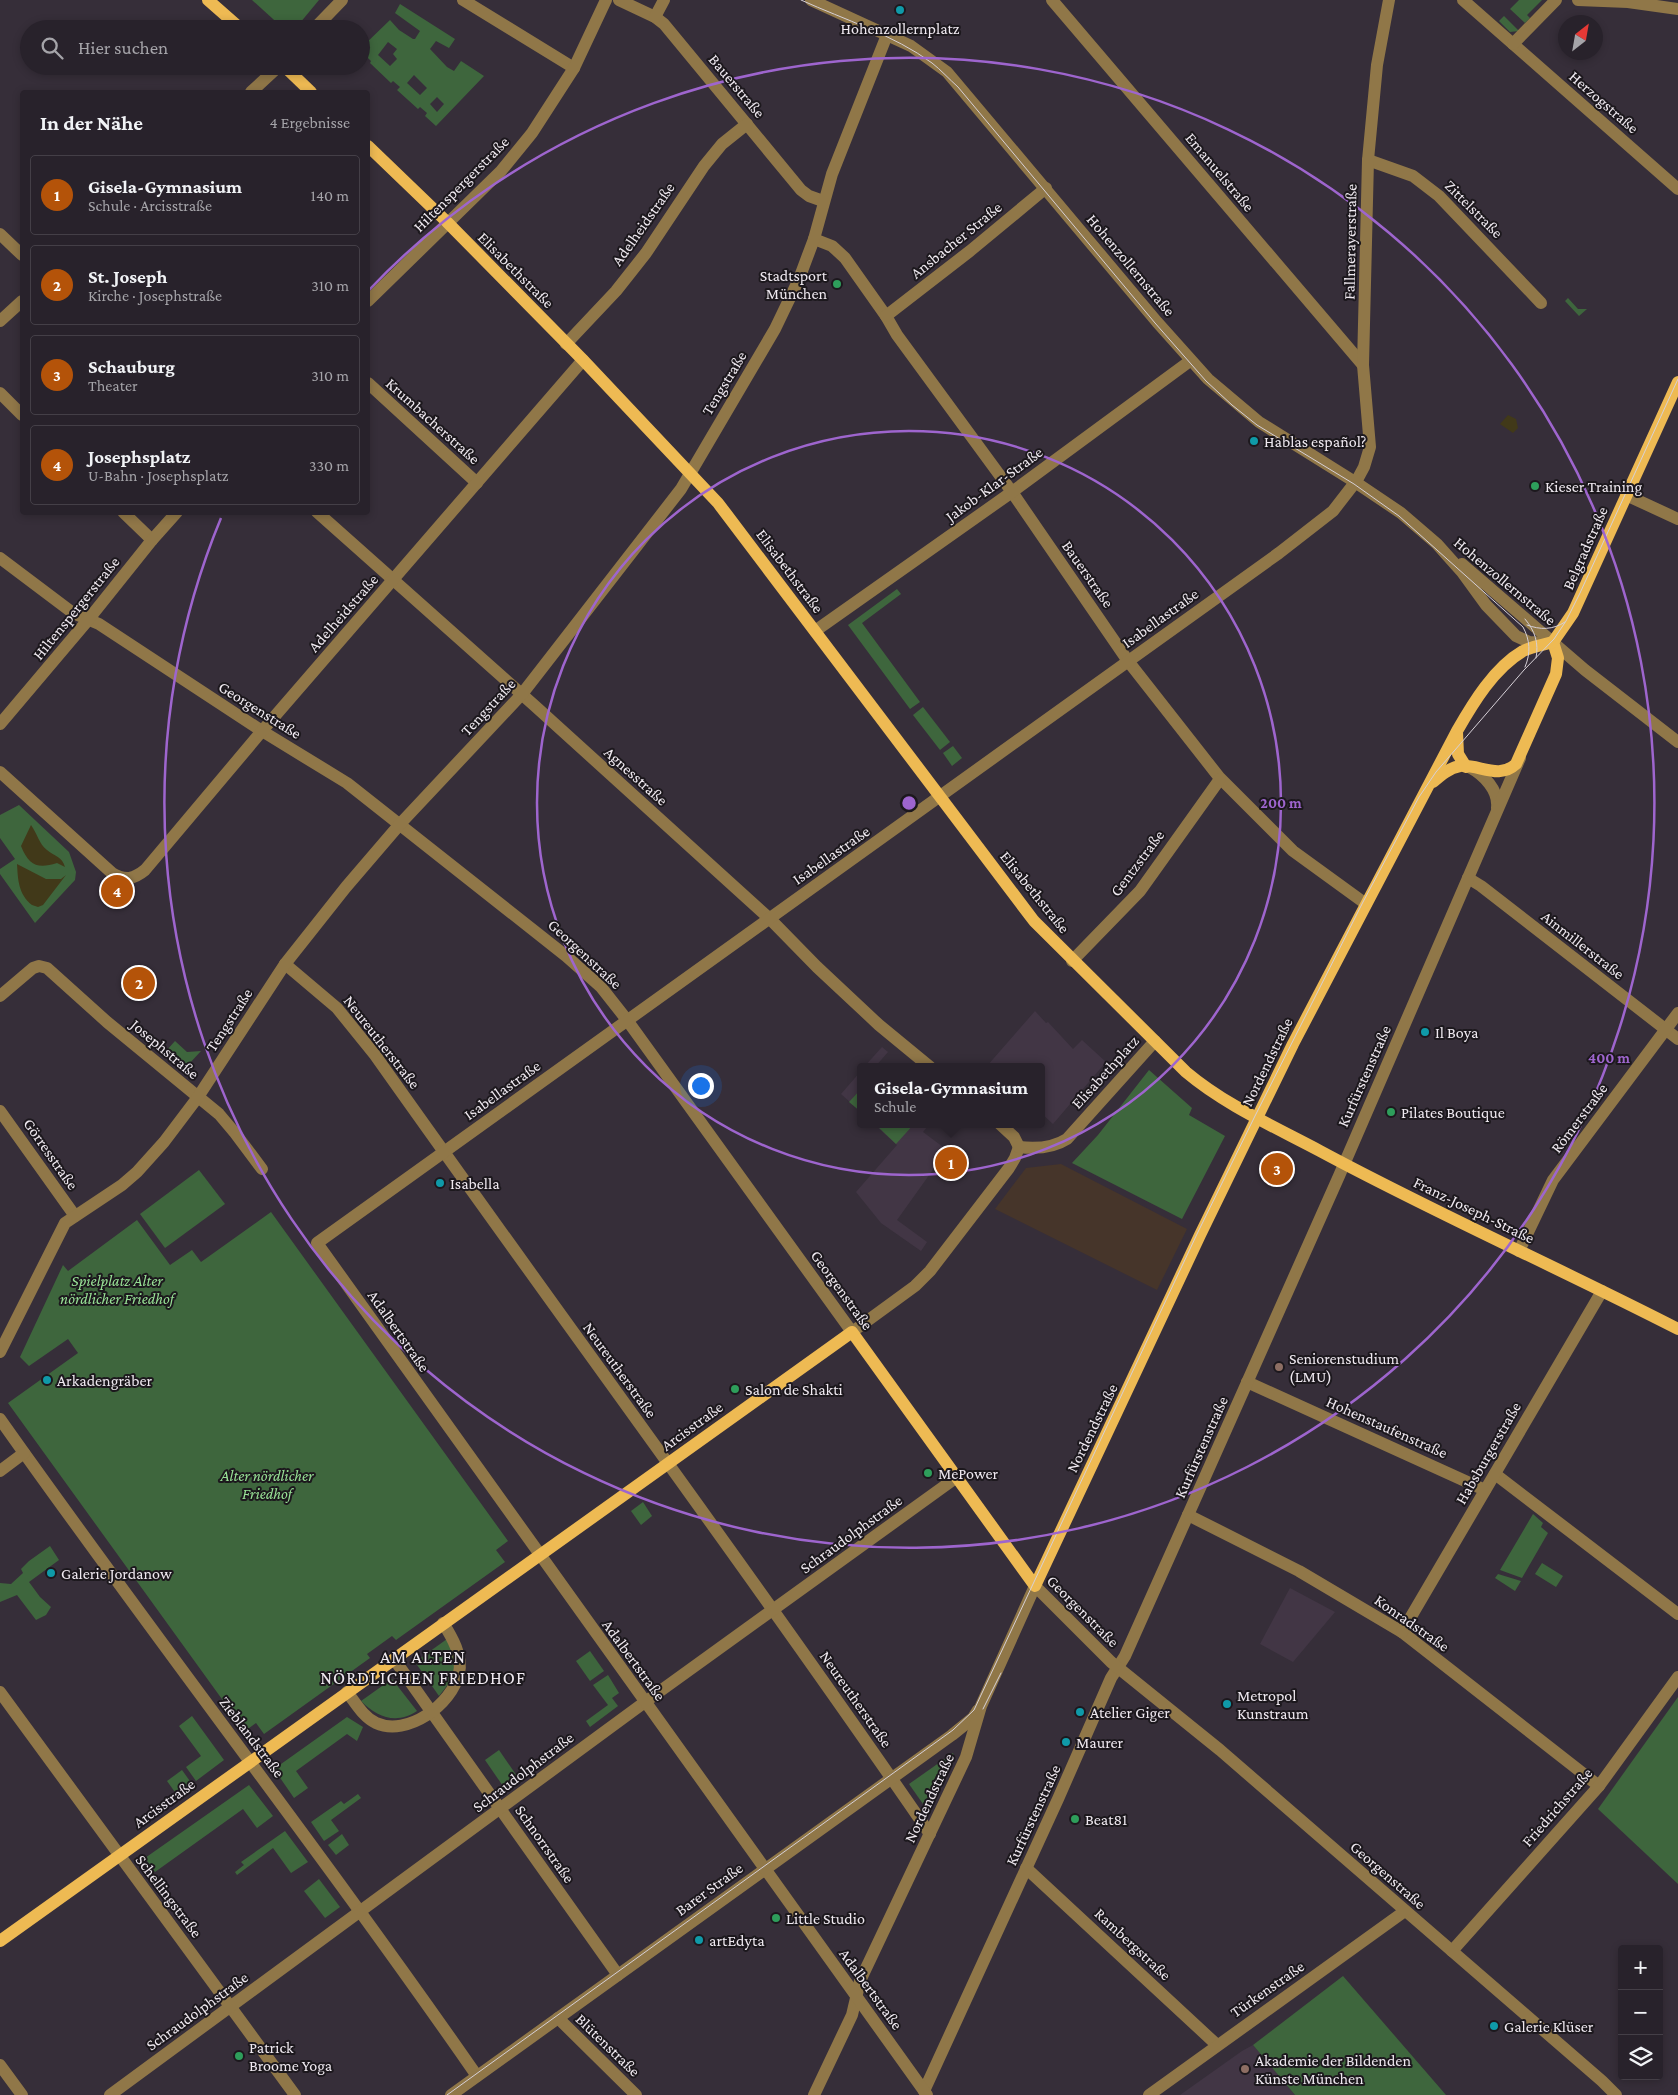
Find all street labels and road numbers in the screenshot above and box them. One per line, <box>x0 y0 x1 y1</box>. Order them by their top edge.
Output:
street label: Bauerstraße <box>706 51 768 121</box>
street label: Herzogstraße <box>1565 67 1642 137</box>
street label: Emanuelstraße <box>1182 129 1258 215</box>
street label: Hiltenspergerstraße <box>410 133 513 236</box>
street label: Zittelstraße <box>1442 177 1506 241</box>
street label: Adelheidstraße <box>608 179 678 269</box>
street label: Fallmerayerstraße <box>1340 184 1361 300</box>
street label: Ansbacher Straße <box>907 198 1005 282</box>
street label: Hohenzollernstraße <box>1084 211 1178 319</box>
street label: Elisabethstraße <box>475 229 557 311</box>
street label: Tengstraße <box>698 348 751 419</box>
street label: Krumbacherstraße <box>383 375 483 467</box>
street label: Jakob-Klar-Straße <box>941 443 1046 527</box>
street label: Belgradstraße <box>1559 504 1612 593</box>
street label: Elisabethstraße <box>753 526 827 616</box>
street label: Hohenzollernstraße <box>1451 534 1559 628</box>
street label: Bauerstraße <box>1059 537 1117 611</box>
street label: Hiltenspergerstraße <box>29 553 123 663</box>
street label: Adelheidstraße <box>305 571 381 655</box>
street label: Isabellastraße <box>1119 585 1201 651</box>
street label: Tengstraße <box>457 675 519 740</box>
street label: Georgenstraße <box>215 678 304 743</box>
street label: Agnesstraße <box>600 743 671 809</box>
street label: Isabellastraße <box>789 822 873 888</box>
street label: Gentzstraße <box>1107 827 1167 899</box>
street label: Elisabethstraße <box>997 848 1073 936</box>
street label: Ainmillerstraße <box>1538 907 1628 983</box>
street label: Georgenstraße <box>544 916 625 993</box>
street label: Tengstraße <box>202 985 256 1055</box>
street label: Neureutherstraße <box>340 992 424 1092</box>
street label: Josephstraße <box>125 1014 202 1083</box>
street label: Nordendstraße <box>1238 1015 1296 1109</box>
street label: Kurfürstenstraße <box>1334 1023 1394 1129</box>
street label: Elisabethplatz <box>1068 1032 1143 1113</box>
street label: Isabellastraße <box>461 1057 543 1123</box>
street label: Römerstraße <box>1547 1080 1611 1156</box>
street label: Görresstraße <box>20 1115 82 1193</box>
street label: Franz-Joseph-Straße <box>1410 1173 1537 1247</box>
street label: Georgenstraße <box>807 1247 877 1334</box>
street label: Adalbertstraße <box>365 1287 433 1375</box>
street label: Neureutherstraße <box>580 1319 660 1421</box>
street label: Nordendstraße <box>1063 1381 1121 1475</box>
street label: Hohenstaufenstraße <box>1324 1393 1450 1461</box>
street label: Kurfürstenstraße <box>1171 1394 1231 1500</box>
street label: Arcisstraße <box>658 1398 726 1454</box>
street label: Habsburgerstraße <box>1452 1399 1525 1508</box>
street label: Schraudolphstraße <box>797 1491 906 1577</box>
street label: Georgenstraße <box>1043 1572 1122 1651</box>
street label: Konradstraße <box>1371 1591 1453 1655</box>
street label: Adalbertstraße <box>599 1616 669 1704</box>
street label: Neureutherstraße <box>816 1648 896 1750</box>
street label: Zieblandstraße <box>216 1693 288 1781</box>
street label: Schraudolphstraße <box>469 1729 577 1816</box>
street label: Nordendstraße <box>901 1751 957 1845</box>
street label: Kurfürstenstraße <box>1002 1762 1064 1868</box>
street label: Friedrichstraße <box>1518 1764 1596 1850</box>
street label: Arcisstraße <box>130 1775 198 1831</box>
street label: Schnorrstraße <box>512 1802 578 1886</box>
street label: Georgenstraße <box>1346 1838 1429 1913</box>
street label: Schellingstraße <box>132 1851 206 1941</box>
street label: Barer Straße <box>672 1859 746 1919</box>
street label: Rambergstraße <box>1091 1904 1174 1984</box>
street label: Adalbertstraße <box>836 1945 906 2033</box>
street label: Türkenstraße <box>1227 1957 1307 2021</box>
street label: Schraudolphstraße <box>143 1968 252 2054</box>
street label: Blütenstraße <box>572 2010 644 2080</box>

